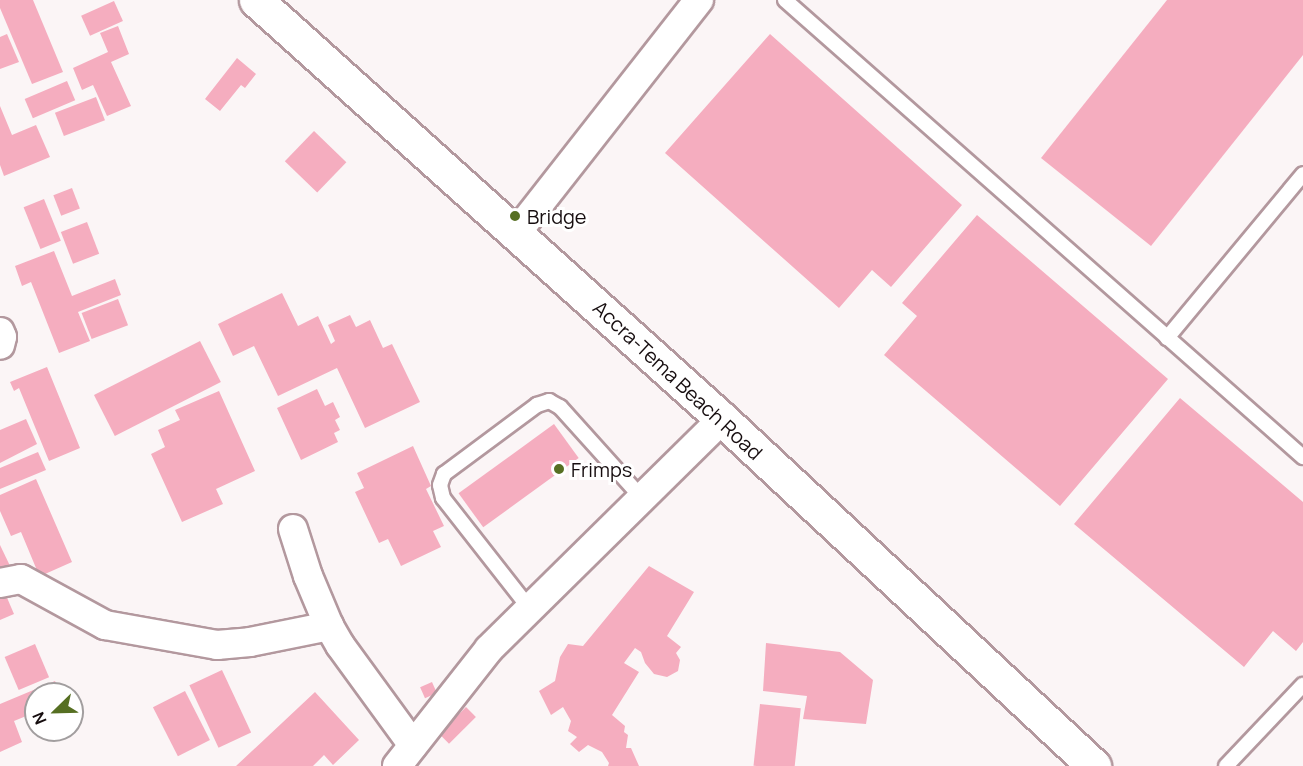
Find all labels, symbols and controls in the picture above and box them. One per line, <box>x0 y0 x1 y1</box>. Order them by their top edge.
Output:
place label: Bridge <box>527 204 587 228</box>
marker: Bridge <box>508 209 522 223</box>
street label: Accra-Tema Beach Road <box>589 295 767 465</box>
place label: Frimps <box>571 457 632 481</box>
marker: Frimps <box>552 462 566 476</box>
north arrow <box>24 682 84 742</box>
text: N <box>27 709 52 728</box>

